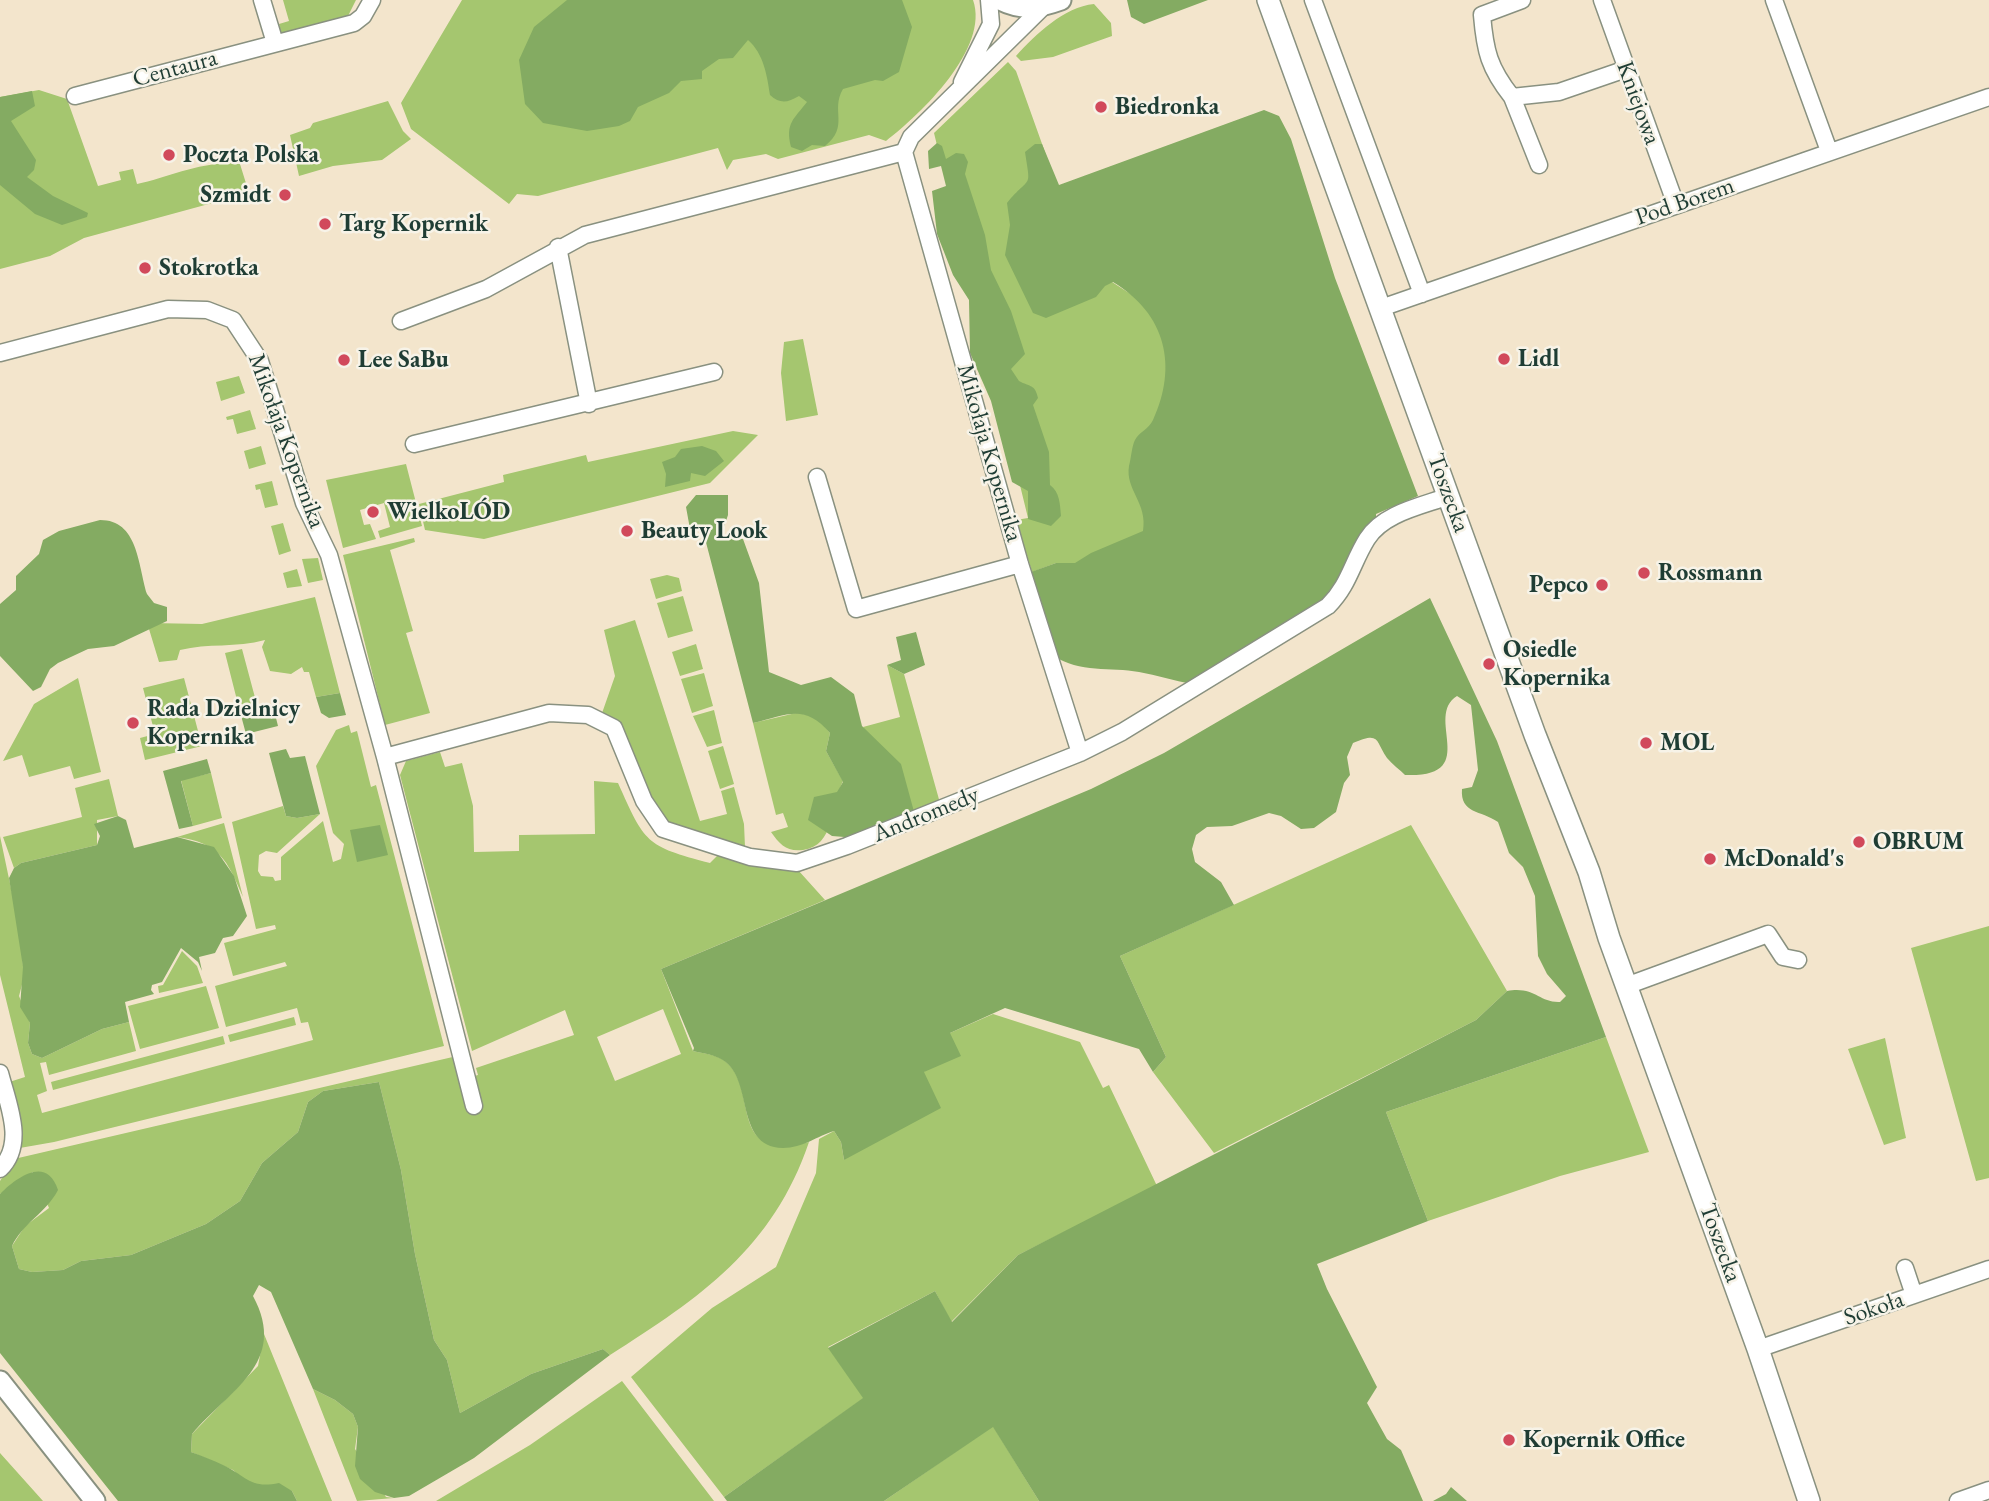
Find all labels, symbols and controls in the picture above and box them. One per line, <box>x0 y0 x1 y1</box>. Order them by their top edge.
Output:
street label: Centaura <box>130 44 220 94</box>
street label: Kniejowa <box>1610 57 1666 149</box>
place label: Biedronka <box>1115 93 1219 121</box>
marker: Biedronka <box>1093 99 1109 115</box>
place label: Poczta Polska <box>183 141 319 169</box>
marker: Poczta Polska <box>161 147 177 163</box>
street label: Pod Borem <box>1632 172 1738 232</box>
place label: Szmidt <box>200 181 271 209</box>
marker: Szmidt <box>277 187 293 203</box>
place label: Targ Kopernik <box>339 210 488 238</box>
marker: Targ Kopernik <box>317 216 333 232</box>
place label: Stokrotka <box>159 254 259 282</box>
marker: Stokrotka <box>137 260 153 276</box>
place label: Lidl <box>1518 345 1559 373</box>
place label: Lee SaBu <box>358 346 449 374</box>
street label: Mikołaja Kopernika <box>241 350 331 532</box>
marker: Lidl <box>1496 351 1512 367</box>
marker: Lee SaBu <box>336 352 352 368</box>
street label: Mikołaja Kopernika <box>950 361 1028 545</box>
street label: Toszecka <box>1420 450 1476 536</box>
place label: WielkoLÓD <box>387 498 510 526</box>
marker: WielkoLÓD <box>365 504 381 520</box>
place label: Beauty Look <box>641 517 767 545</box>
marker: Beauty Look <box>619 523 635 539</box>
place label: Rossmann <box>1658 559 1763 587</box>
marker: Rossmann <box>1636 565 1652 581</box>
place label: Pepco <box>1529 571 1588 599</box>
marker: Pepco <box>1594 577 1610 593</box>
place label: Osiedle Kopernika <box>1503 636 1610 692</box>
marker: Osiedle Kopernika <box>1481 656 1497 672</box>
place label: Rada Dzielnicy Kopernika <box>147 695 300 751</box>
marker: Rada Dzielnicy Kopernika <box>125 715 141 731</box>
place label: MOL <box>1660 729 1714 757</box>
marker: MOL <box>1638 735 1654 751</box>
street label: Andromedy <box>869 781 983 849</box>
place label: OBRUM <box>1873 828 1964 856</box>
marker: OBRUM <box>1851 834 1867 850</box>
place label: McDonald's <box>1724 845 1844 873</box>
marker: McDonald's <box>1702 851 1718 867</box>
street label: Toszecka <box>1692 1200 1748 1286</box>
street label: Sokoła <box>1840 1285 1908 1333</box>
place label: Kopernik Office <box>1523 1426 1685 1454</box>
marker: Kopernik Office <box>1501 1432 1517 1448</box>

